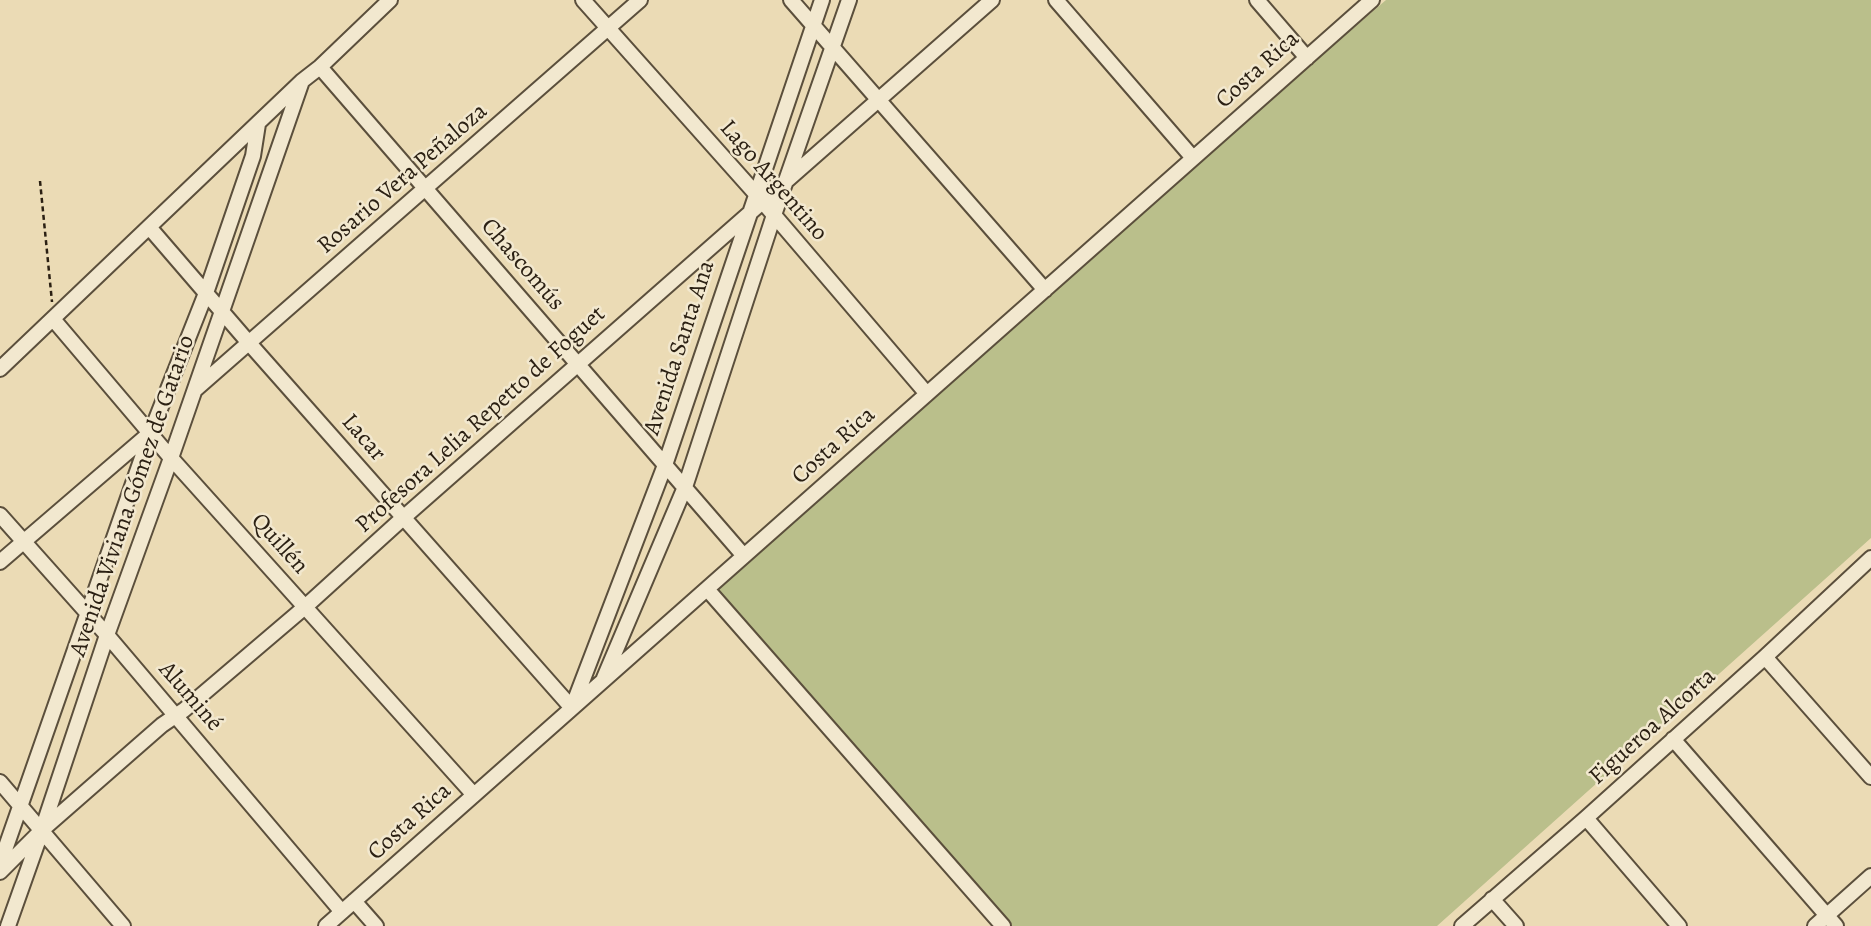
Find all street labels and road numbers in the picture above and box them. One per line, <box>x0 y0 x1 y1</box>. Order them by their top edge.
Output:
street label: Costa Rica <box>1210 25 1306 115</box>
street label: Rosario Vera Peñaloza <box>312 97 494 261</box>
street label: Lago Argentino <box>713 115 833 247</box>
street label: Chascomús <box>474 213 570 317</box>
street label: Avenida Santa Ana <box>638 257 722 439</box>
street label: Profesora Lelia Repetto de Foguet <box>350 300 612 540</box>
street label: Avenida Viviana Gómez de Gatario <box>64 332 202 660</box>
street label: Costa Rica <box>786 401 882 491</box>
street label: Lacar <box>335 408 391 468</box>
street label: Quillén <box>244 508 314 580</box>
street label: Aluminé <box>152 656 228 738</box>
street label: Figueroa Alcorta <box>1584 663 1722 791</box>
street label: Costa Rica <box>362 777 458 867</box>

